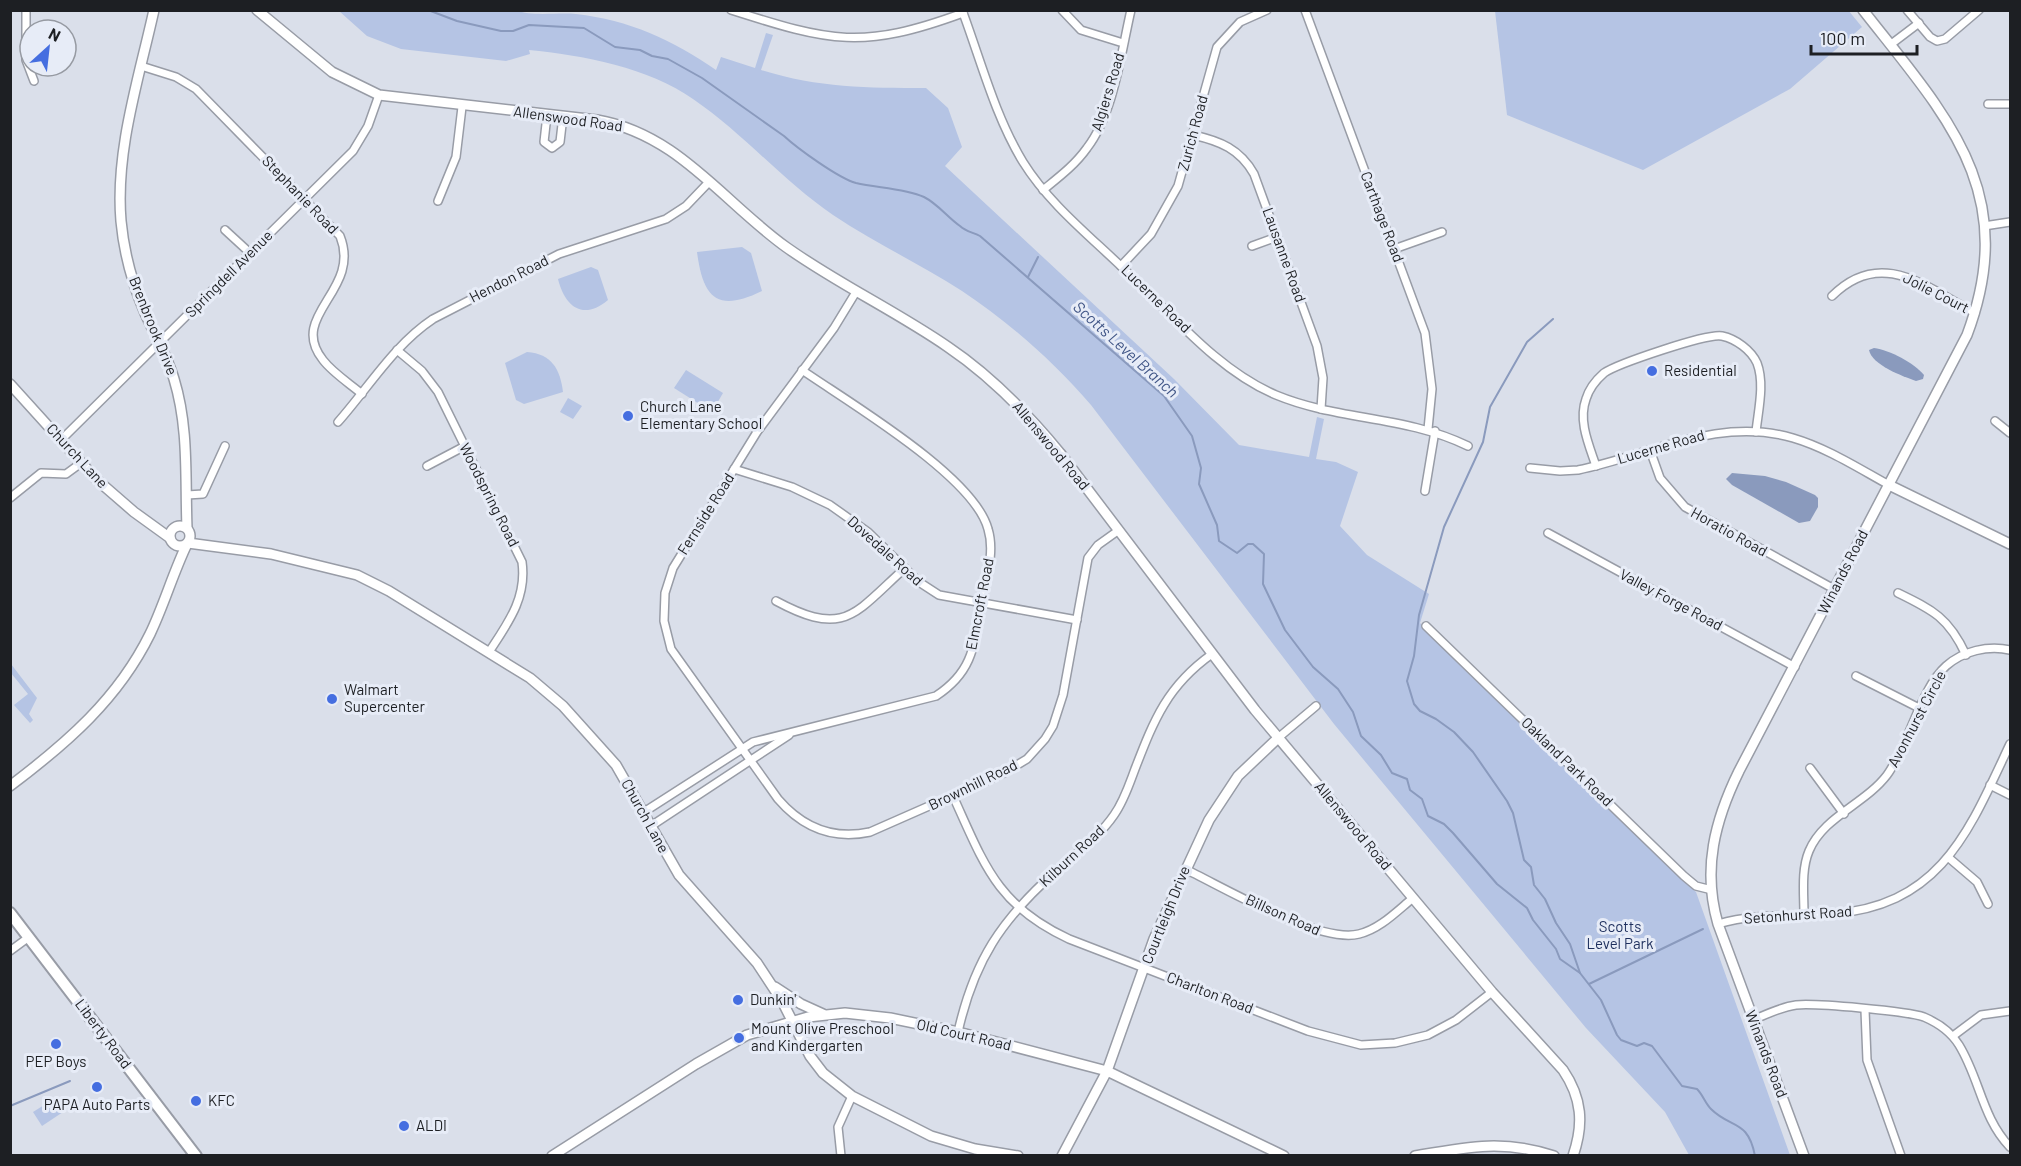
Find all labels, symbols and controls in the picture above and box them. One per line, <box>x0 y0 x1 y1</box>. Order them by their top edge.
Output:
north arrow <box>18 18 78 78</box>
scale bar <box>1811 18 1918 56</box>
text: N <box>46 23 64 45</box>
text: 100 m <box>1820 27 1865 49</box>
street label: Algiers Road <box>1087 50 1128 133</box>
street label: Zurich Road <box>1173 93 1211 173</box>
street label: Allenswood Road <box>512 101 624 135</box>
street label: Stephanie Road <box>259 151 343 237</box>
street label: Carthage Road <box>1357 169 1408 265</box>
street label: Lausanne Road <box>1259 205 1310 304</box>
street label: Springdell Avenue <box>181 226 276 321</box>
street label: Hendon Road <box>466 250 551 306</box>
street label: Lucerne Road <box>1118 261 1195 336</box>
street label: Jolie Court <box>1900 268 1972 316</box>
street label: Brenbrook Drive <box>126 274 182 378</box>
water label: Scotts Level Branch <box>1070 297 1183 401</box>
place label: Residential <box>1664 361 1737 379</box>
marker: Residential <box>1645 364 1659 378</box>
place label: Church Lane Elementary School <box>640 397 762 432</box>
street label: Allenswood Road <box>1009 397 1094 493</box>
marker: Church Lane Elementary School <box>621 409 635 423</box>
street label: Church Lane <box>43 419 112 491</box>
street label: Lucerne Road <box>1615 425 1706 467</box>
street label: Woodspring Road <box>456 440 524 549</box>
street label: Fernside Road <box>673 469 737 558</box>
street label: Horatio Road <box>1688 503 1771 560</box>
street label: Dovedale Road <box>844 512 927 589</box>
street label: Winands Road <box>1813 526 1871 617</box>
street label: Elmcroft Road <box>961 556 997 651</box>
street label: Valley Forge Road <box>1617 564 1726 634</box>
street label: Avonhurst Circle <box>1883 667 1949 770</box>
place label: Walmart Supercenter <box>344 680 425 715</box>
marker: Walmart Supercenter <box>325 692 339 706</box>
street label: Oakland Park Road <box>1518 713 1617 810</box>
street label: Brownhill Road <box>925 755 1020 813</box>
street label: Church Lane <box>618 775 674 856</box>
street label: Allenswood Road <box>1311 777 1396 873</box>
street label: Kilburn Road <box>1035 821 1108 890</box>
street label: Courtleigh Drive <box>1137 863 1193 966</box>
street label: Billson Road <box>1243 890 1324 939</box>
street label: Setonhurst Road <box>1743 901 1853 927</box>
park label: Scotts Level Park <box>1586 917 1654 952</box>
street label: Charlton Road <box>1164 967 1256 1017</box>
place label: Dunkin' <box>750 990 796 1008</box>
marker: Dunkin' <box>731 993 745 1007</box>
street label: Liberty Road <box>72 995 136 1072</box>
street label: Winands Road <box>1742 1007 1792 1100</box>
street label: Old Court Road <box>915 1014 1013 1054</box>
place label: Mount Olive Preschool and Kindergarten <box>751 1019 894 1054</box>
marker: Mount Olive Preschool and Kindergarten <box>732 1031 746 1045</box>
marker: PEP Boys <box>49 1037 63 1051</box>
place label: PEP Boys <box>26 1052 86 1070</box>
marker: PAPA Auto Parts <box>90 1080 104 1094</box>
place label: KFC <box>208 1091 235 1109</box>
marker: KFC <box>189 1094 203 1108</box>
place label: PAPA Auto Parts <box>44 1095 150 1113</box>
place label: ALDI <box>416 1116 447 1134</box>
marker: ALDI <box>397 1119 411 1133</box>

